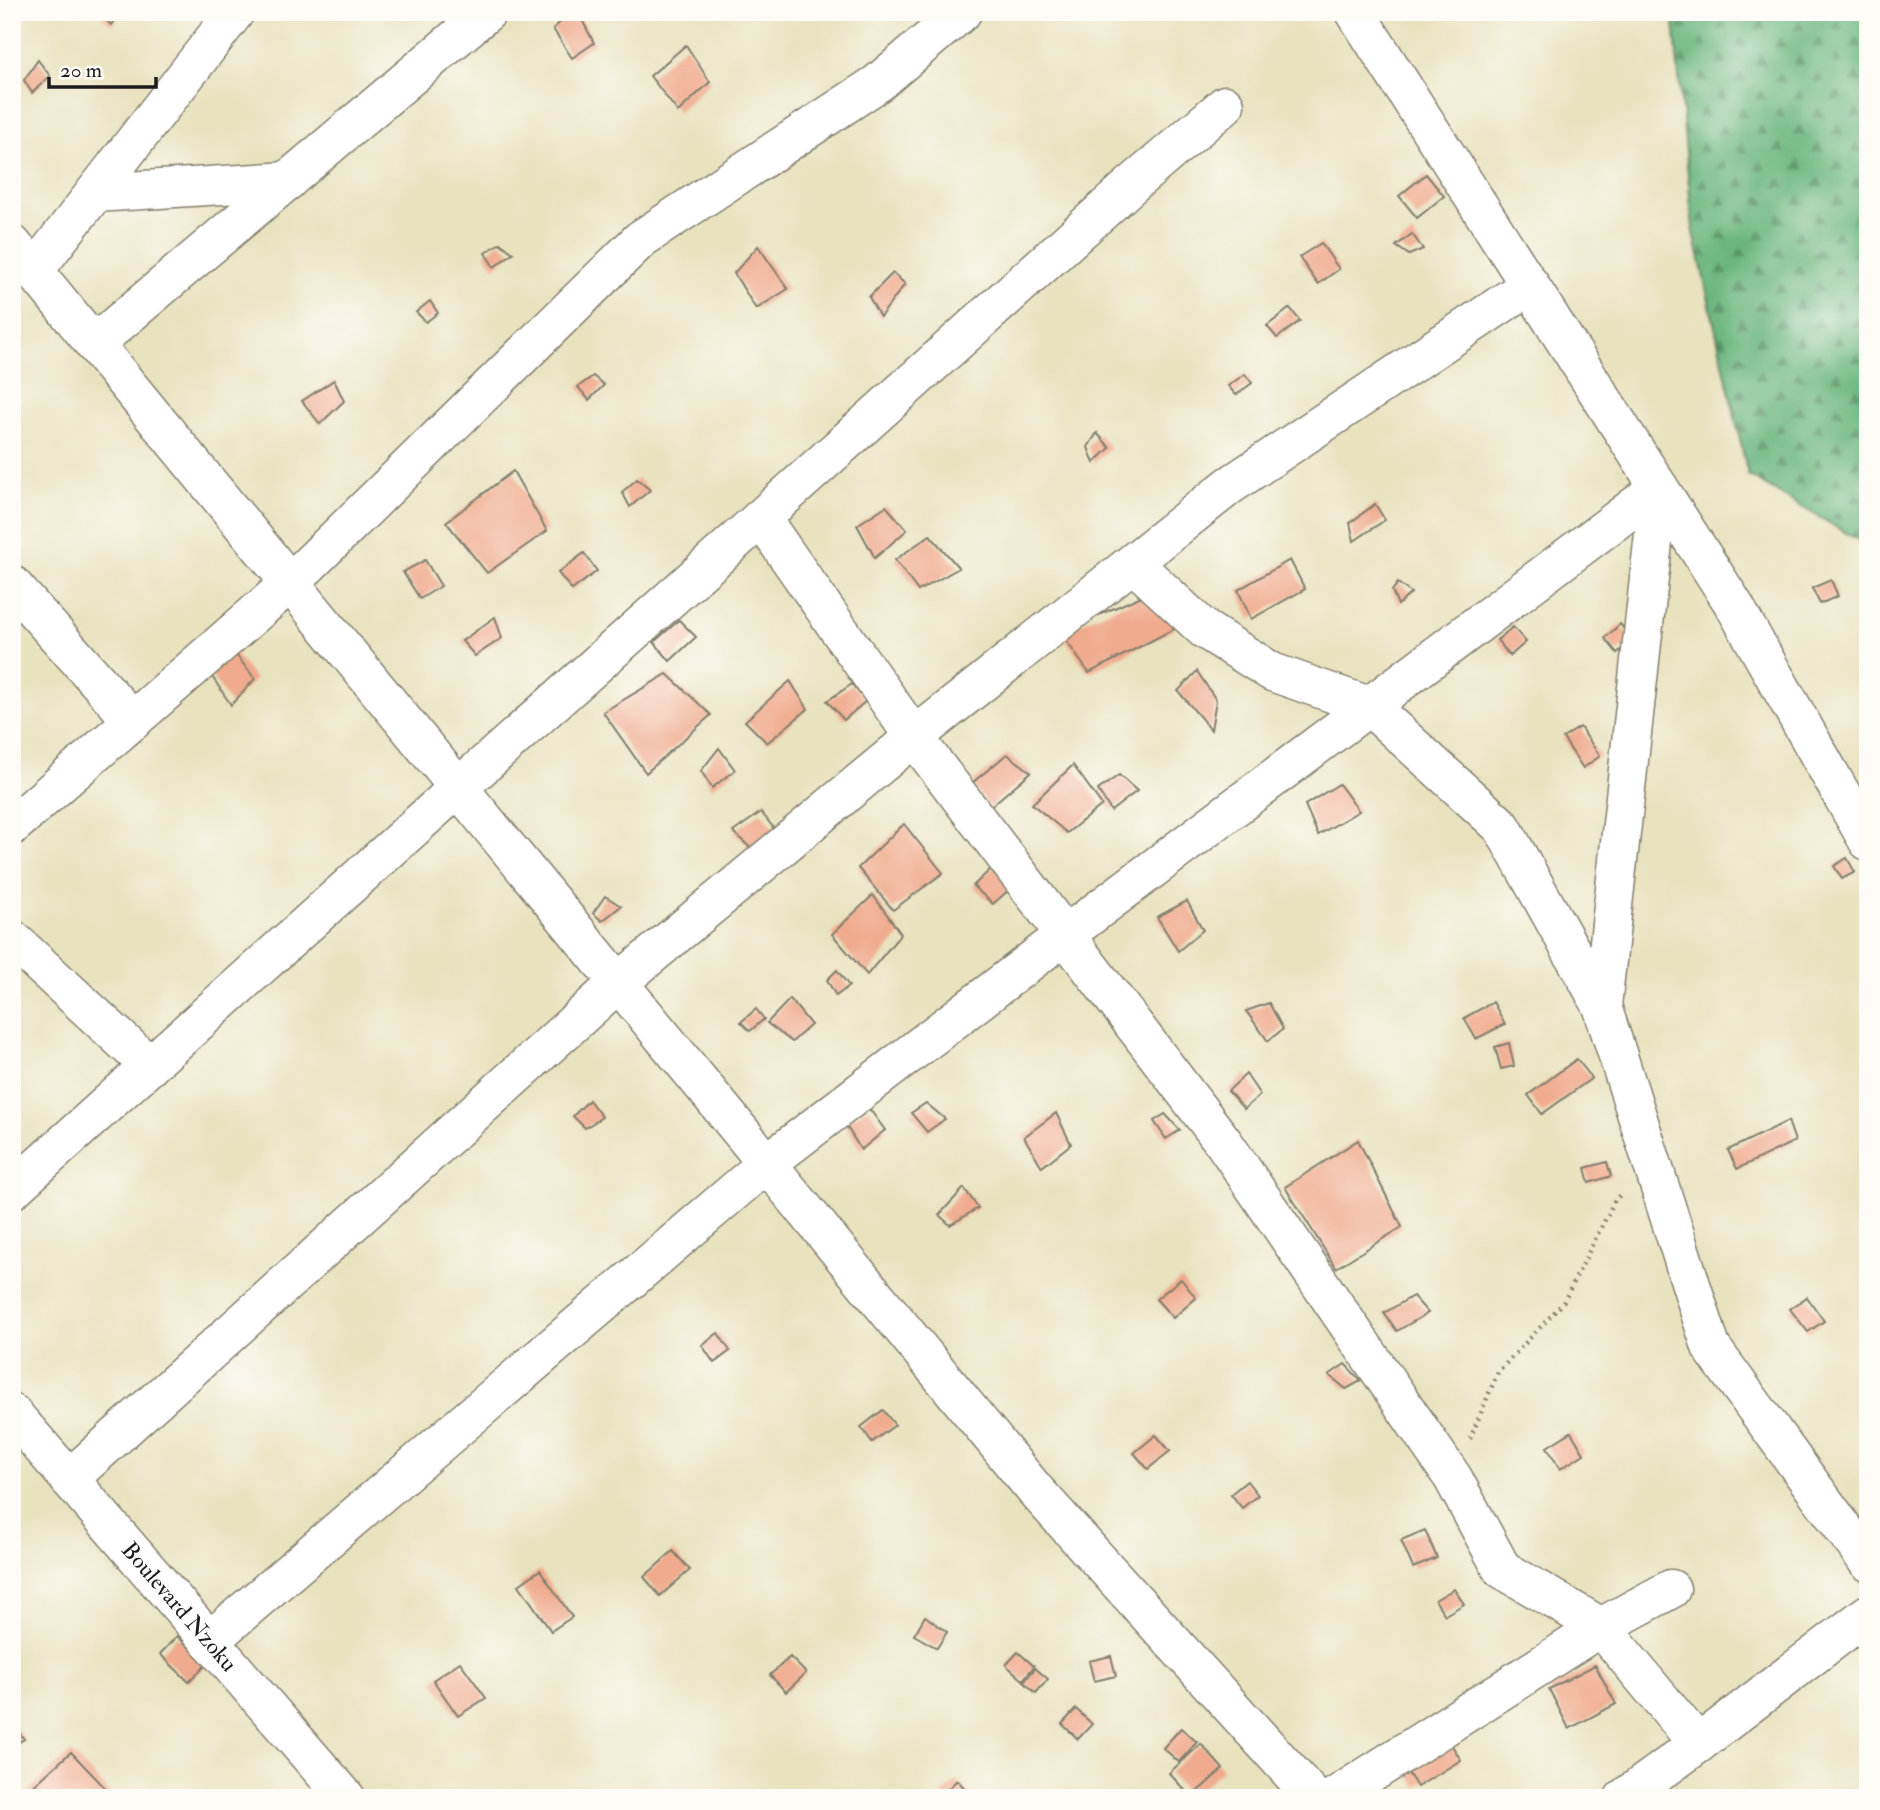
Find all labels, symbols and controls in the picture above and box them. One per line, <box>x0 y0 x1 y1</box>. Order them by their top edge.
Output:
scale bar <box>49 46 156 90</box>
text: 20 m <box>60 57 102 84</box>
street label: Boulevard Nzoku <box>116 1536 244 1677</box>

